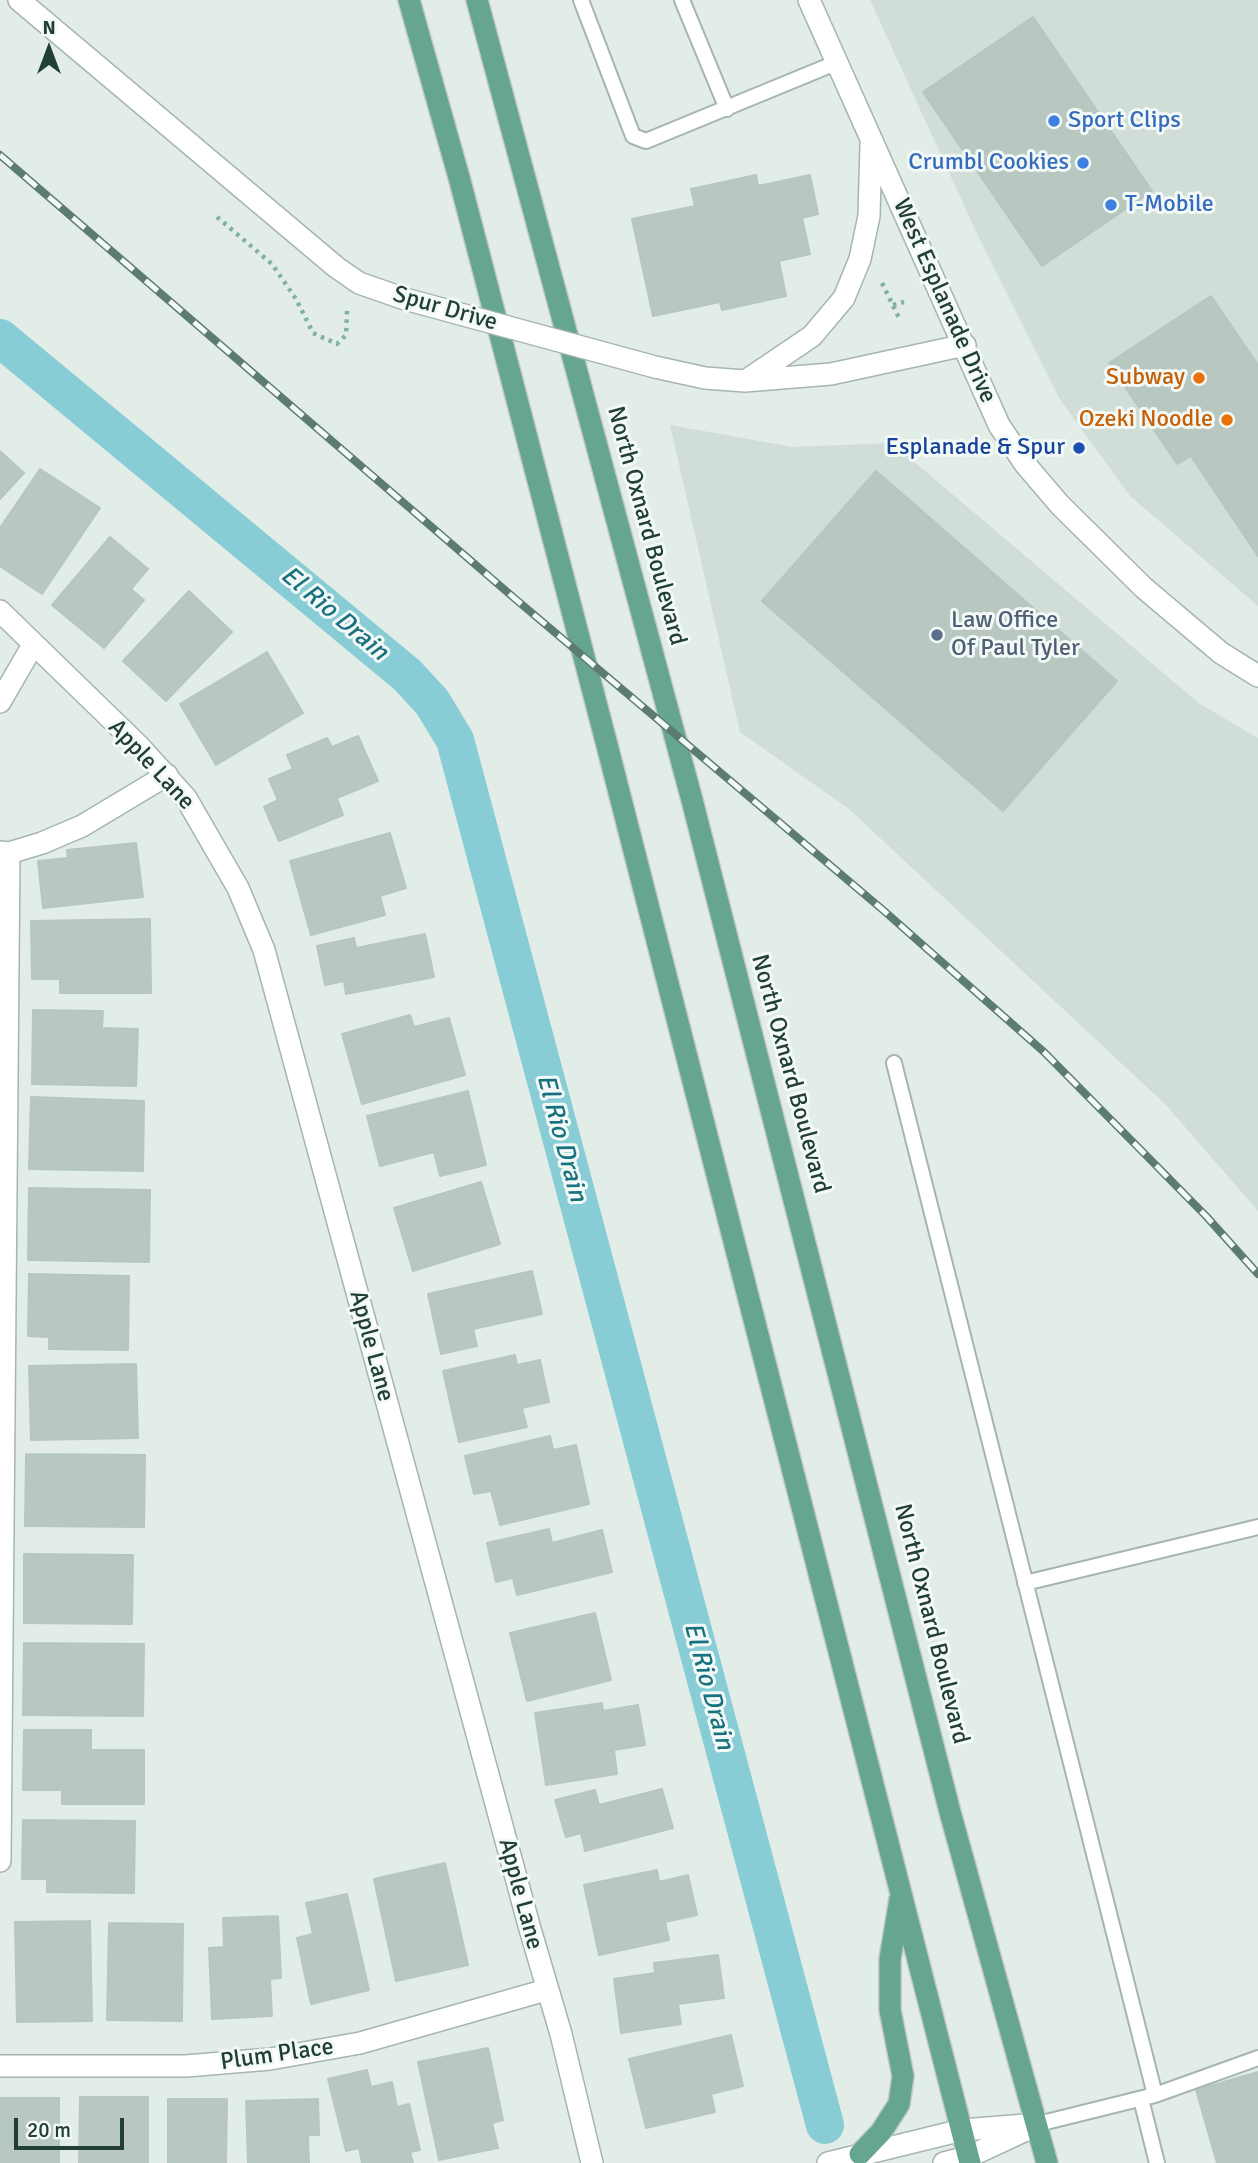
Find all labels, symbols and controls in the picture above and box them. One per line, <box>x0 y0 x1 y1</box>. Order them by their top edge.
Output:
north arrow <box>14 14 84 84</box>
text: N <box>42 16 56 40</box>
place label: Sport Clips <box>1068 107 1181 135</box>
marker: Sport Clips <box>1046 113 1062 129</box>
place label: Crumbl Cookies <box>908 149 1069 177</box>
marker: Crumbl Cookies <box>1075 155 1091 171</box>
place label: T-Mobile <box>1125 191 1214 219</box>
street label: West Esplanade Drive <box>886 194 1002 408</box>
marker: T-Mobile <box>1103 197 1119 213</box>
street label: Spur Drive <box>390 280 500 338</box>
place label: Subway <box>1106 364 1185 392</box>
marker: Subway <box>1191 370 1207 386</box>
street label: North Oxnard Boulevard <box>600 403 692 649</box>
place label: Ozeki Noodle <box>1079 406 1213 434</box>
marker: Ozeki Noodle <box>1219 412 1235 428</box>
place label: Esplanade & Spur <box>886 434 1065 462</box>
marker: Esplanade & Spur <box>1071 440 1087 456</box>
water label: El Rio Drain <box>274 560 394 668</box>
place label: Law Office Of Paul Tyler <box>951 607 1080 663</box>
marker: Law Office Of Paul Tyler <box>929 627 945 643</box>
street label: Apple Lane <box>102 714 200 816</box>
street label: North Oxnard Boulevard <box>744 951 836 1197</box>
water label: El Rio Drain <box>529 1071 593 1205</box>
street label: Apple Lane <box>342 1287 400 1405</box>
street label: North Oxnard Boulevard <box>887 1501 975 1747</box>
water label: El Rio Drain <box>676 1619 740 1753</box>
street label: Apple Lane <box>491 1835 549 1953</box>
street label: Plum Place <box>219 2033 335 2077</box>
scale bar <box>18 2104 128 2148</box>
text: 20 m <box>27 2117 71 2143</box>

